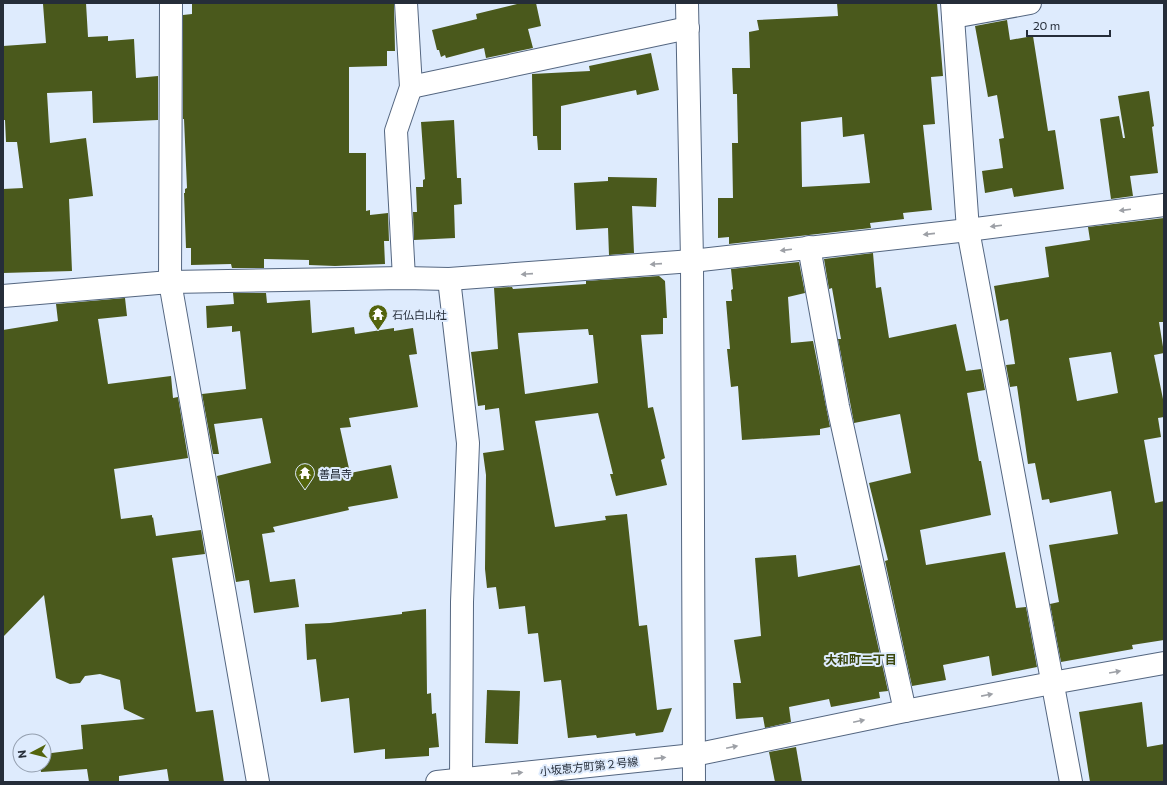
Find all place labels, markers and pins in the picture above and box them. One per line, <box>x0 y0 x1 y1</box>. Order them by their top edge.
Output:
temple icon: 石仏白山社 <box>367 303 389 331</box>
place label: 石仏白山社 <box>392 308 447 321</box>
temple icon: 善昌寺 <box>294 462 316 490</box>
place label: 善昌寺 <box>319 467 352 480</box>

